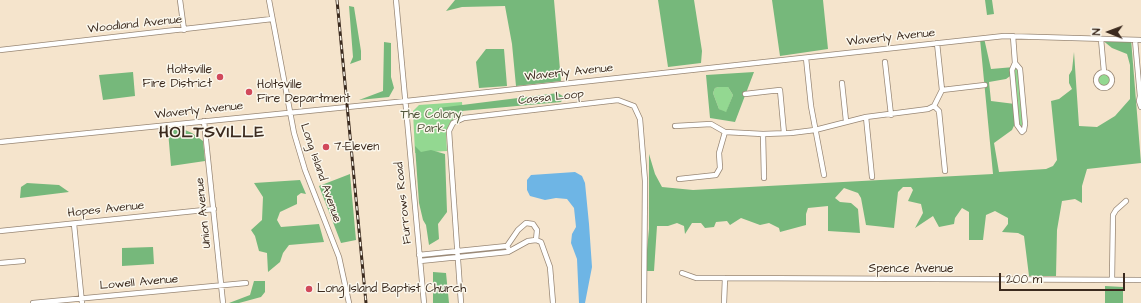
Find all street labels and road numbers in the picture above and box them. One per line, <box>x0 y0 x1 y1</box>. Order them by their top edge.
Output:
street label: Woodland Avenue <box>87 13 183 37</box>
street label: Waverly Avenue <box>846 26 936 50</box>
street label: Waverly Avenue <box>524 61 614 85</box>
street label: Cassa Loop <box>517 87 585 109</box>
street label: Waverly Avenue <box>154 99 244 123</box>
street label: Long Island Avenue <box>296 122 344 224</box>
street label: Furrows Road <box>393 161 415 245</box>
street label: Union Avenue <box>193 177 215 249</box>
street label: Hopes Avenue <box>67 199 145 221</box>
street label: Spence Avenue <box>869 262 953 276</box>
street label: Lowell Avenue <box>99 272 179 294</box>

